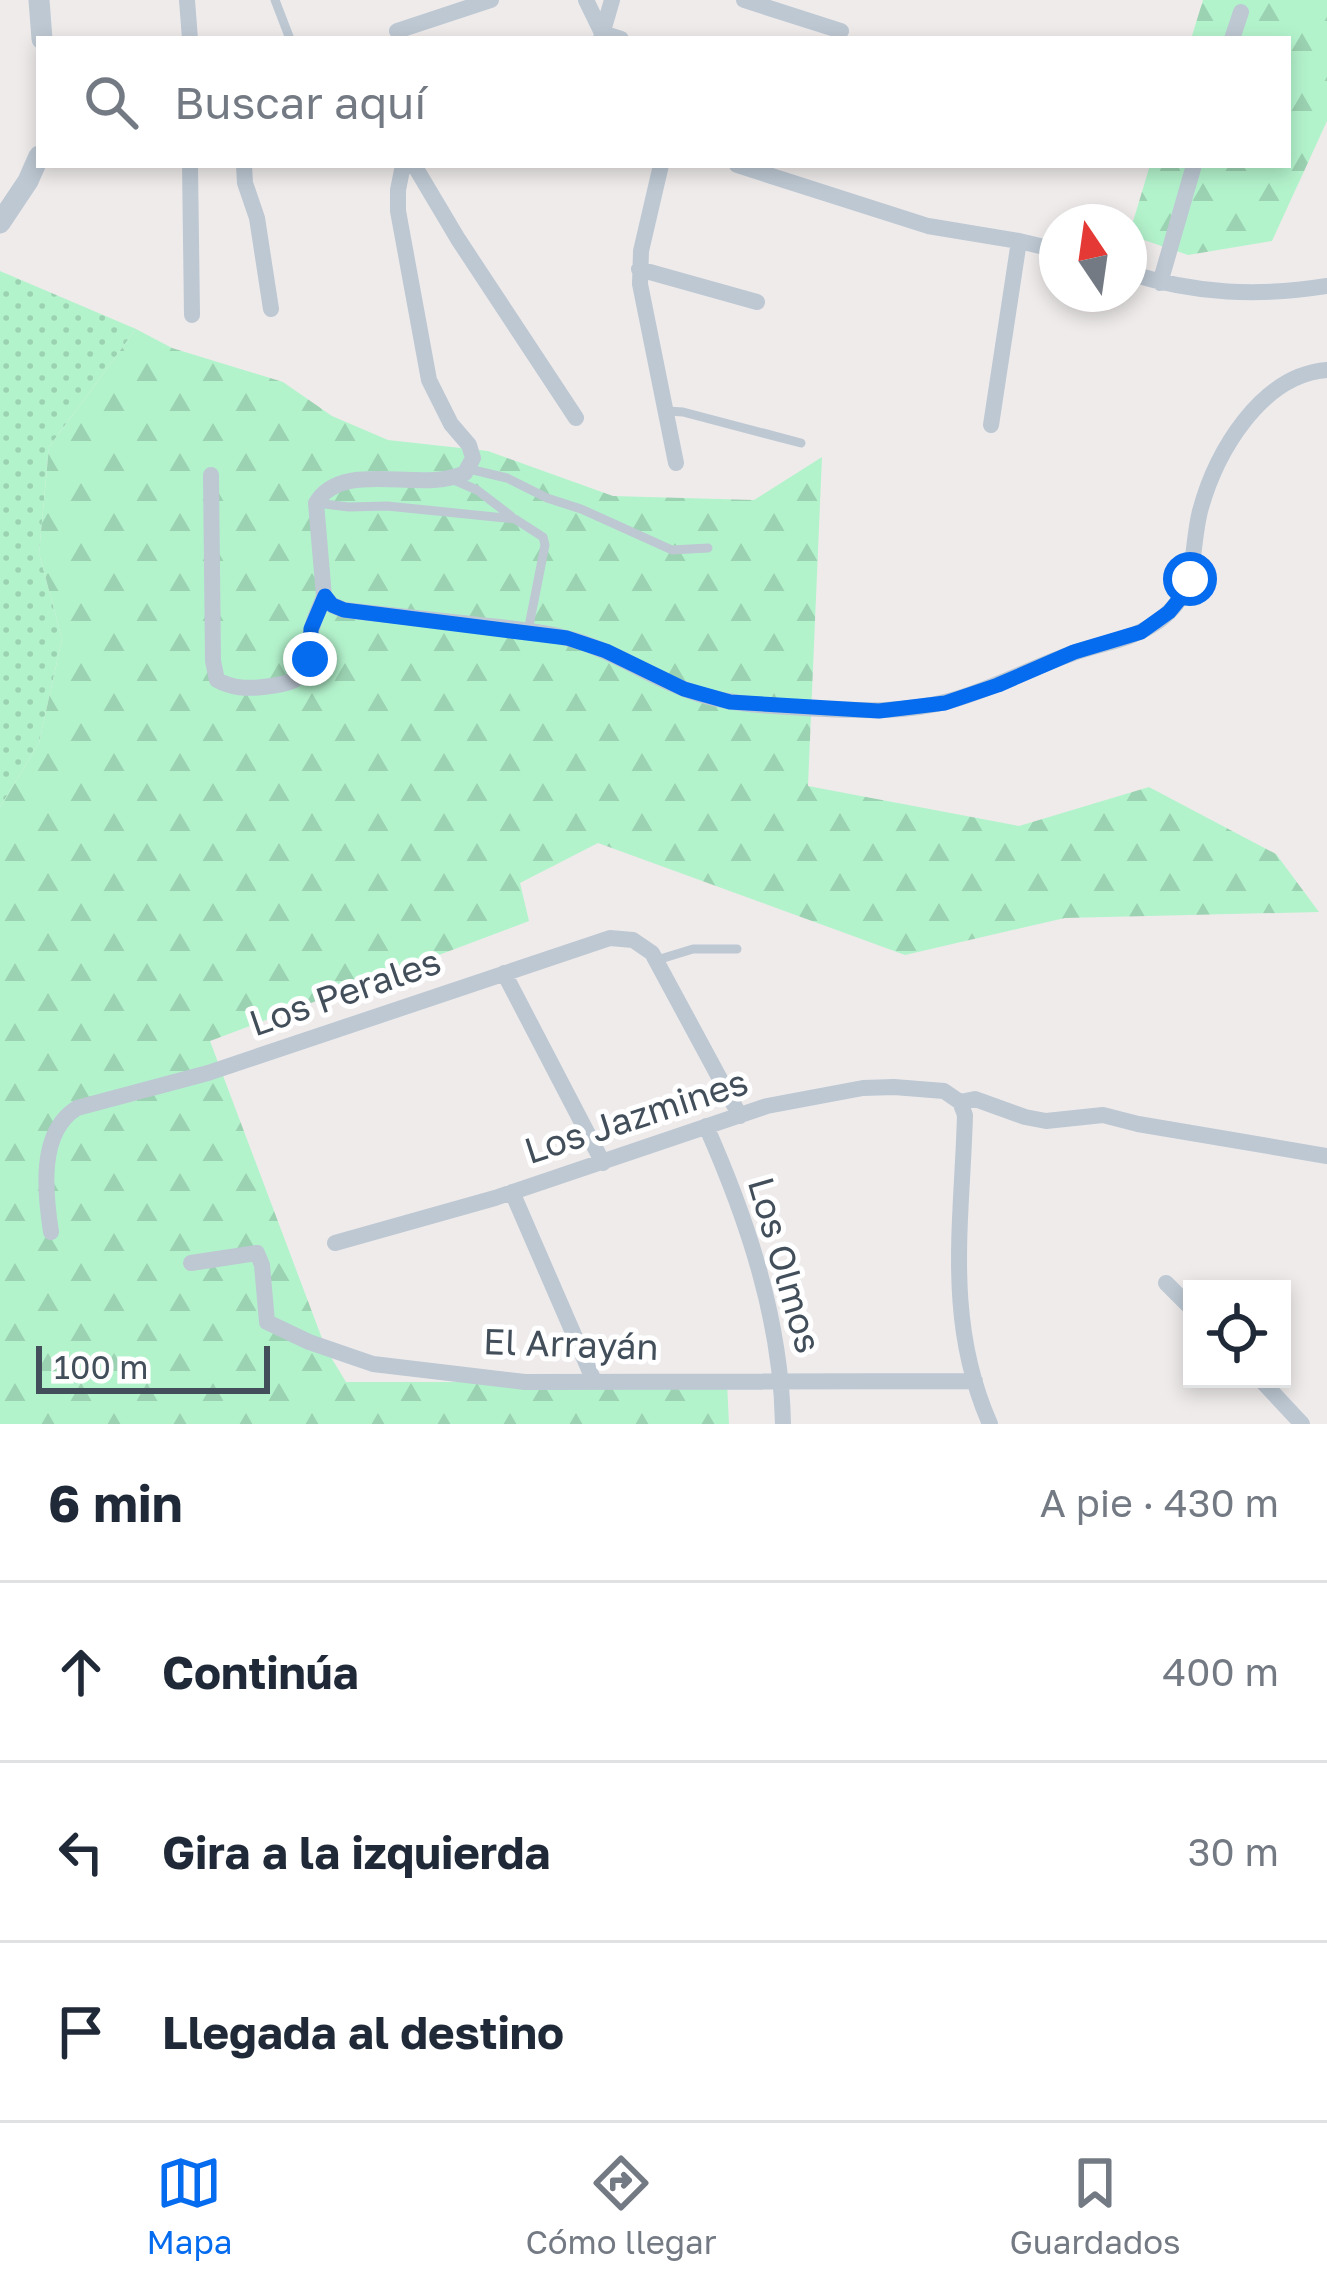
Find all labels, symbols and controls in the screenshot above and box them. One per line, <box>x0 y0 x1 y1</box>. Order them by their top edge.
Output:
search box <box>36 36 1291 168</box>
icon: search <box>78 69 144 135</box>
text: Buscar aquí <box>174 75 426 129</box>
north arrow <box>1039 204 1147 312</box>
route start <box>1163 552 1217 606</box>
route end <box>283 632 337 686</box>
street label: Los Perales <box>244 939 446 1044</box>
street label: Los Jazmines <box>519 1059 753 1172</box>
street label: Los Olmos <box>740 1172 831 1358</box>
map controls <box>1183 1280 1291 1388</box>
button: locate <box>1183 1280 1291 1388</box>
street label: El Arrayán <box>483 1319 659 1368</box>
scale bar <box>36 1340 270 1393</box>
text: 100 m <box>54 1347 148 1386</box>
text: 6 min <box>48 1472 183 1533</box>
text: A pie · 430 m <box>1040 1479 1279 1526</box>
icon: ahead <box>48 1639 114 1705</box>
text: Continúa <box>162 1645 359 1699</box>
text: 400 m <box>1163 1648 1279 1695</box>
icon: left <box>48 1819 114 1885</box>
text: Gira a la izquierda <box>162 1825 550 1879</box>
text: 30 m <box>1188 1828 1279 1875</box>
icon: arrive <box>48 1999 114 2065</box>
text: Llegada al destino <box>162 2005 564 2059</box>
tab: Mapa <box>146 2150 232 2261</box>
tab: Cómo llegar <box>525 2150 717 2261</box>
tab: Guardados <box>1010 2150 1181 2261</box>

